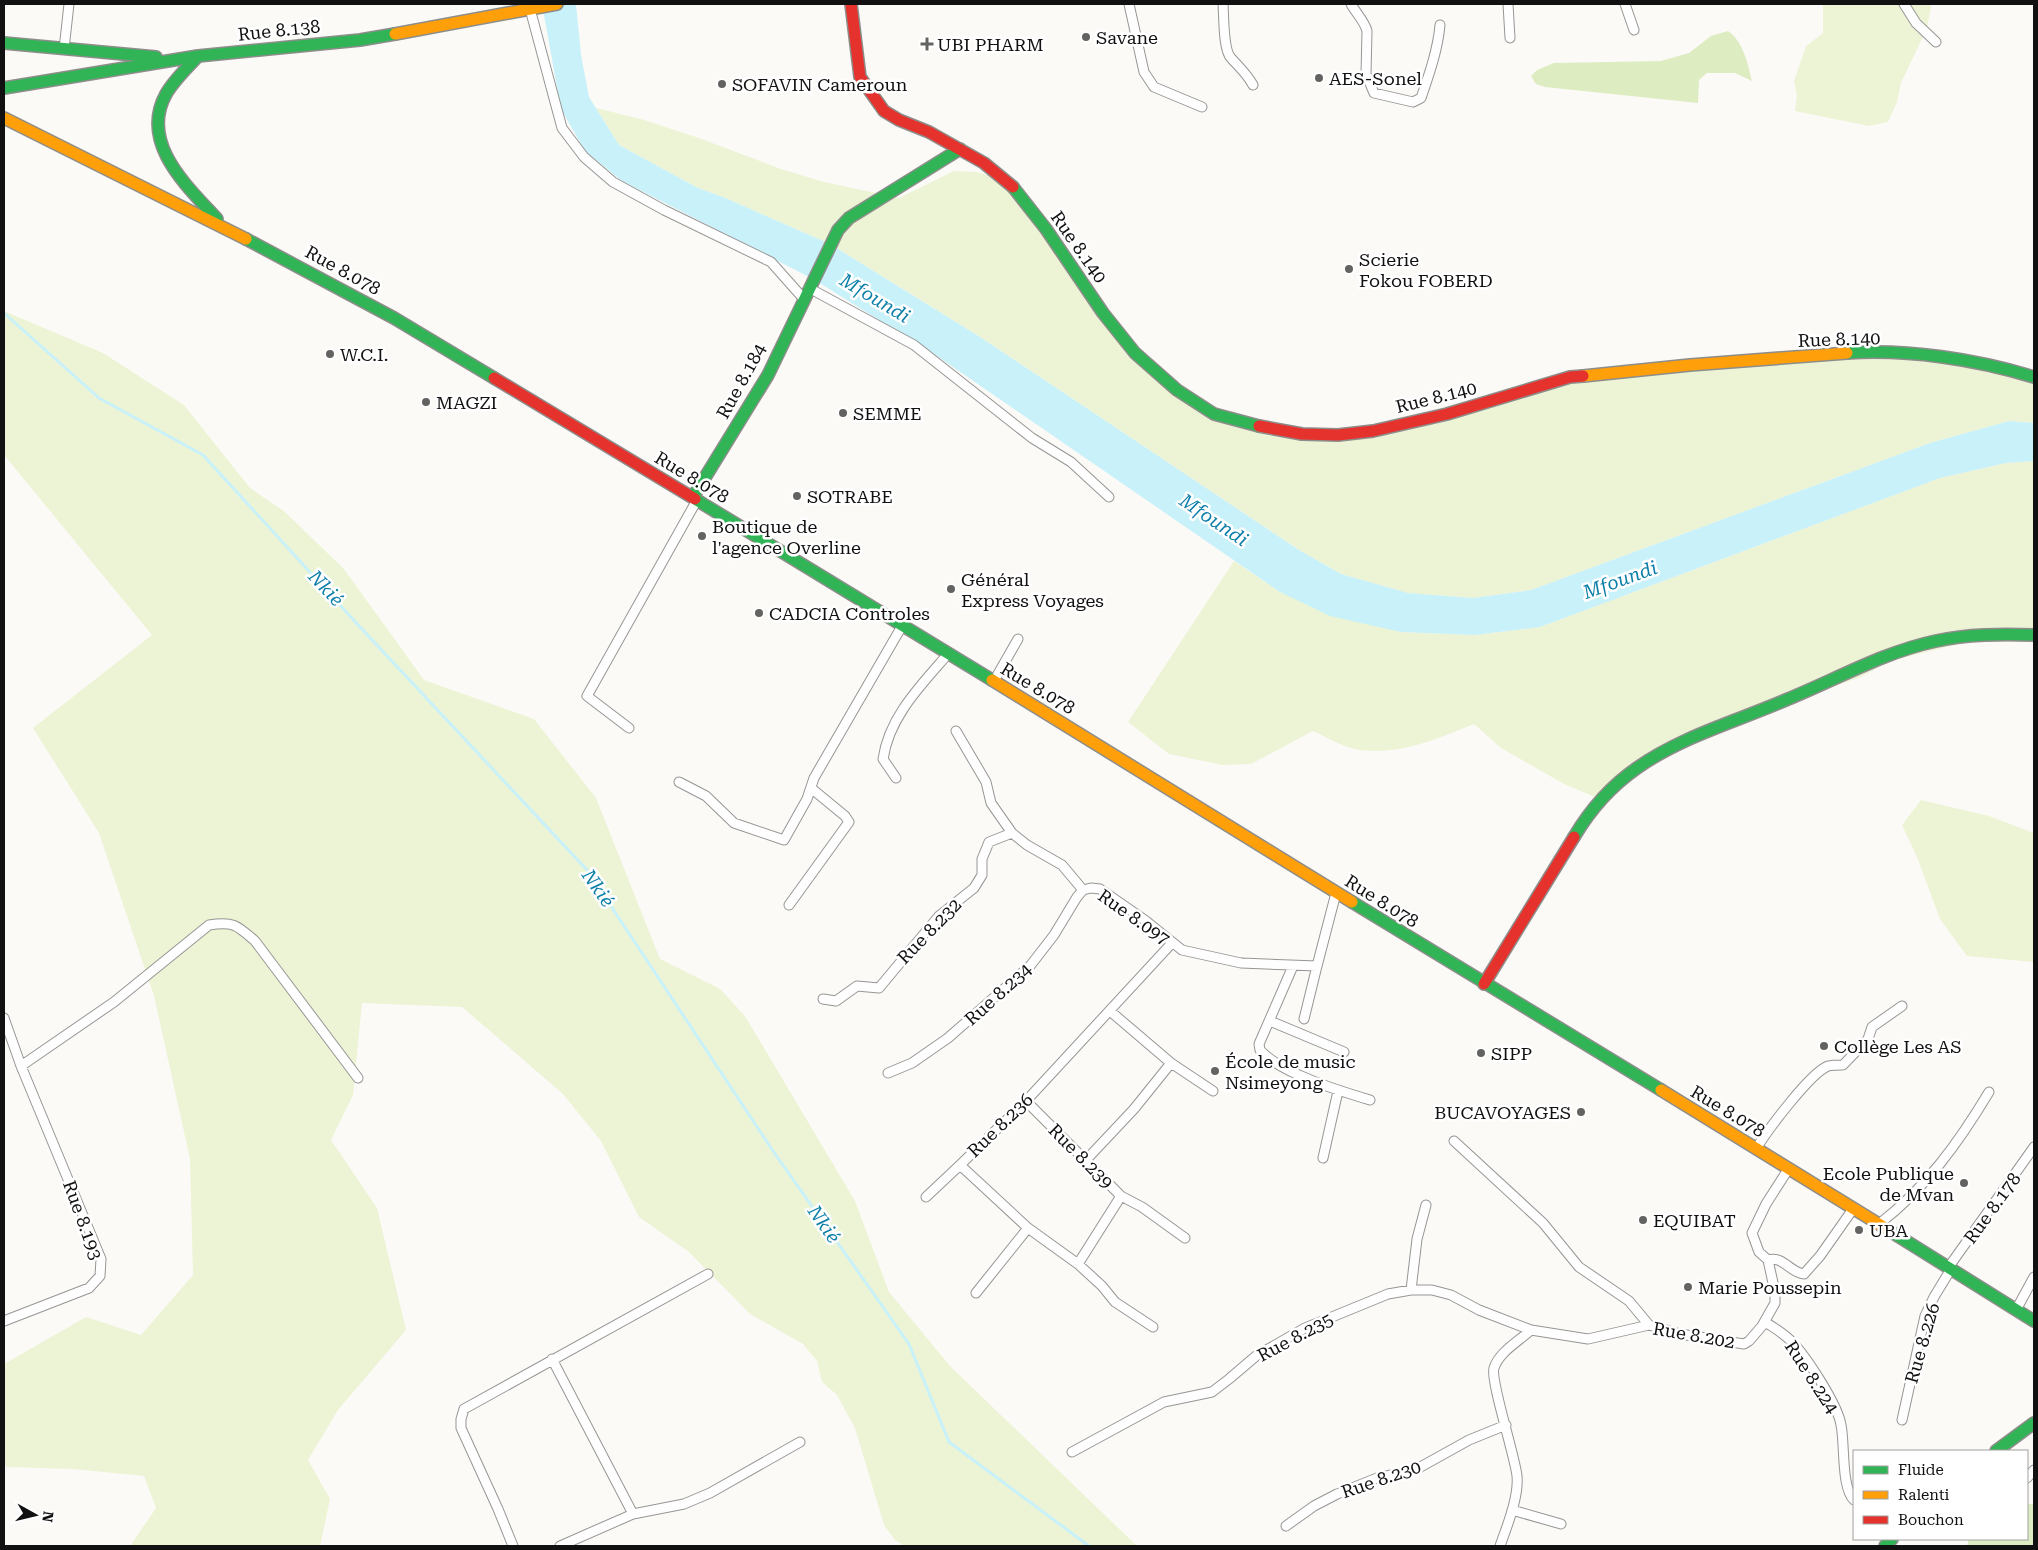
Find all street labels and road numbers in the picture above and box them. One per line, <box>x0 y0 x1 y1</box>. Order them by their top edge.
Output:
street label: Rue 8.138 <box>237 15 321 45</box>
street label: Rue 8.140 <box>1047 207 1111 287</box>
street label: Rue 8.078 <box>302 241 384 299</box>
street label: Rue 8.140 <box>1797 327 1881 351</box>
street label: Rue 8.184 <box>712 340 770 422</box>
street label: Rue 8.140 <box>1393 377 1479 417</box>
street label: Rue 8.078 <box>651 447 733 507</box>
street label: Rue 8.078 <box>997 658 1079 718</box>
street label: Rue 8.078 <box>1341 870 1423 932</box>
street label: Rue 8.097 <box>1094 885 1174 949</box>
street label: Rue 8.232 <box>893 894 965 968</box>
street label: Rue 8.234 <box>960 959 1036 1029</box>
street label: Rue 8.078 <box>1687 1081 1769 1141</box>
street label: Rue 8.236 <box>963 1089 1037 1161</box>
street label: Rue 8.239 <box>1044 1119 1118 1193</box>
street label: Rue 8.178 <box>1959 1168 2025 1248</box>
street label: Rue 8.193 <box>59 1178 107 1262</box>
street label: Rue 8.226 <box>1901 1300 1943 1386</box>
street label: Rue 8.235 <box>1254 1308 1336 1366</box>
street label: Rue 8.202 <box>1651 1317 1737 1353</box>
street label: Rue 8.224 <box>1781 1337 1843 1417</box>
street label: Rue 8.230 <box>1338 1456 1424 1502</box>

